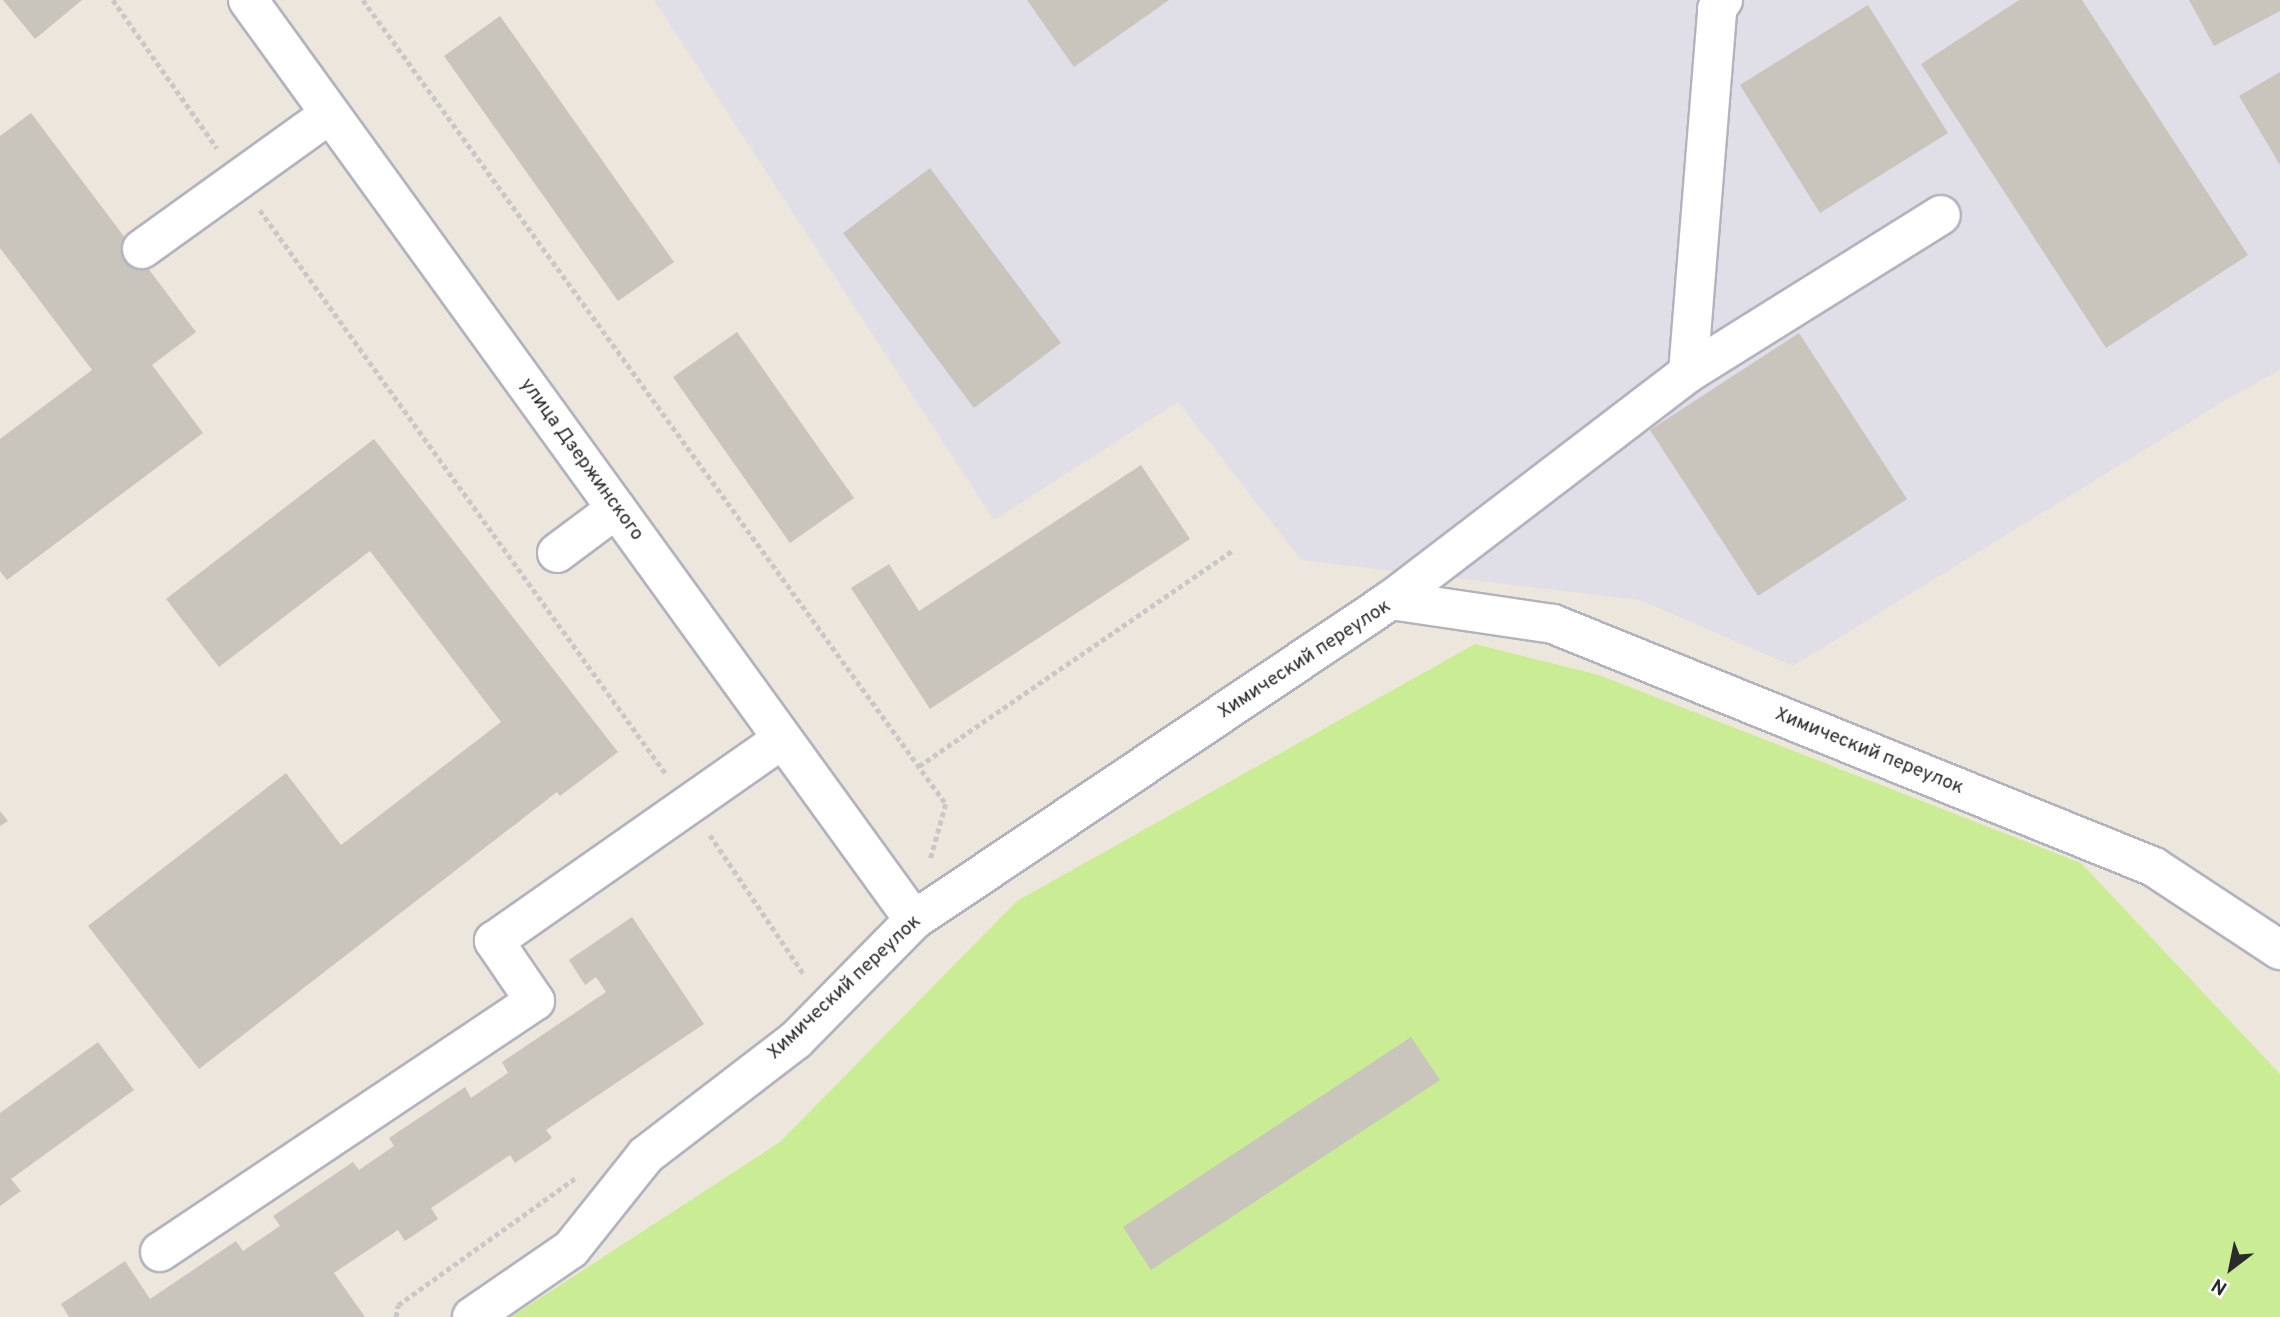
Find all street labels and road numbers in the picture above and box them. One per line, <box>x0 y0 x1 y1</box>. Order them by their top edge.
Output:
street label: улица Дзержинского <box>514 374 648 546</box>
street label: Химический переулок <box>1214 596 1396 724</box>
street label: Химический переулок <box>1771 704 1967 800</box>
street label: Химический переулок <box>764 911 926 1065</box>

